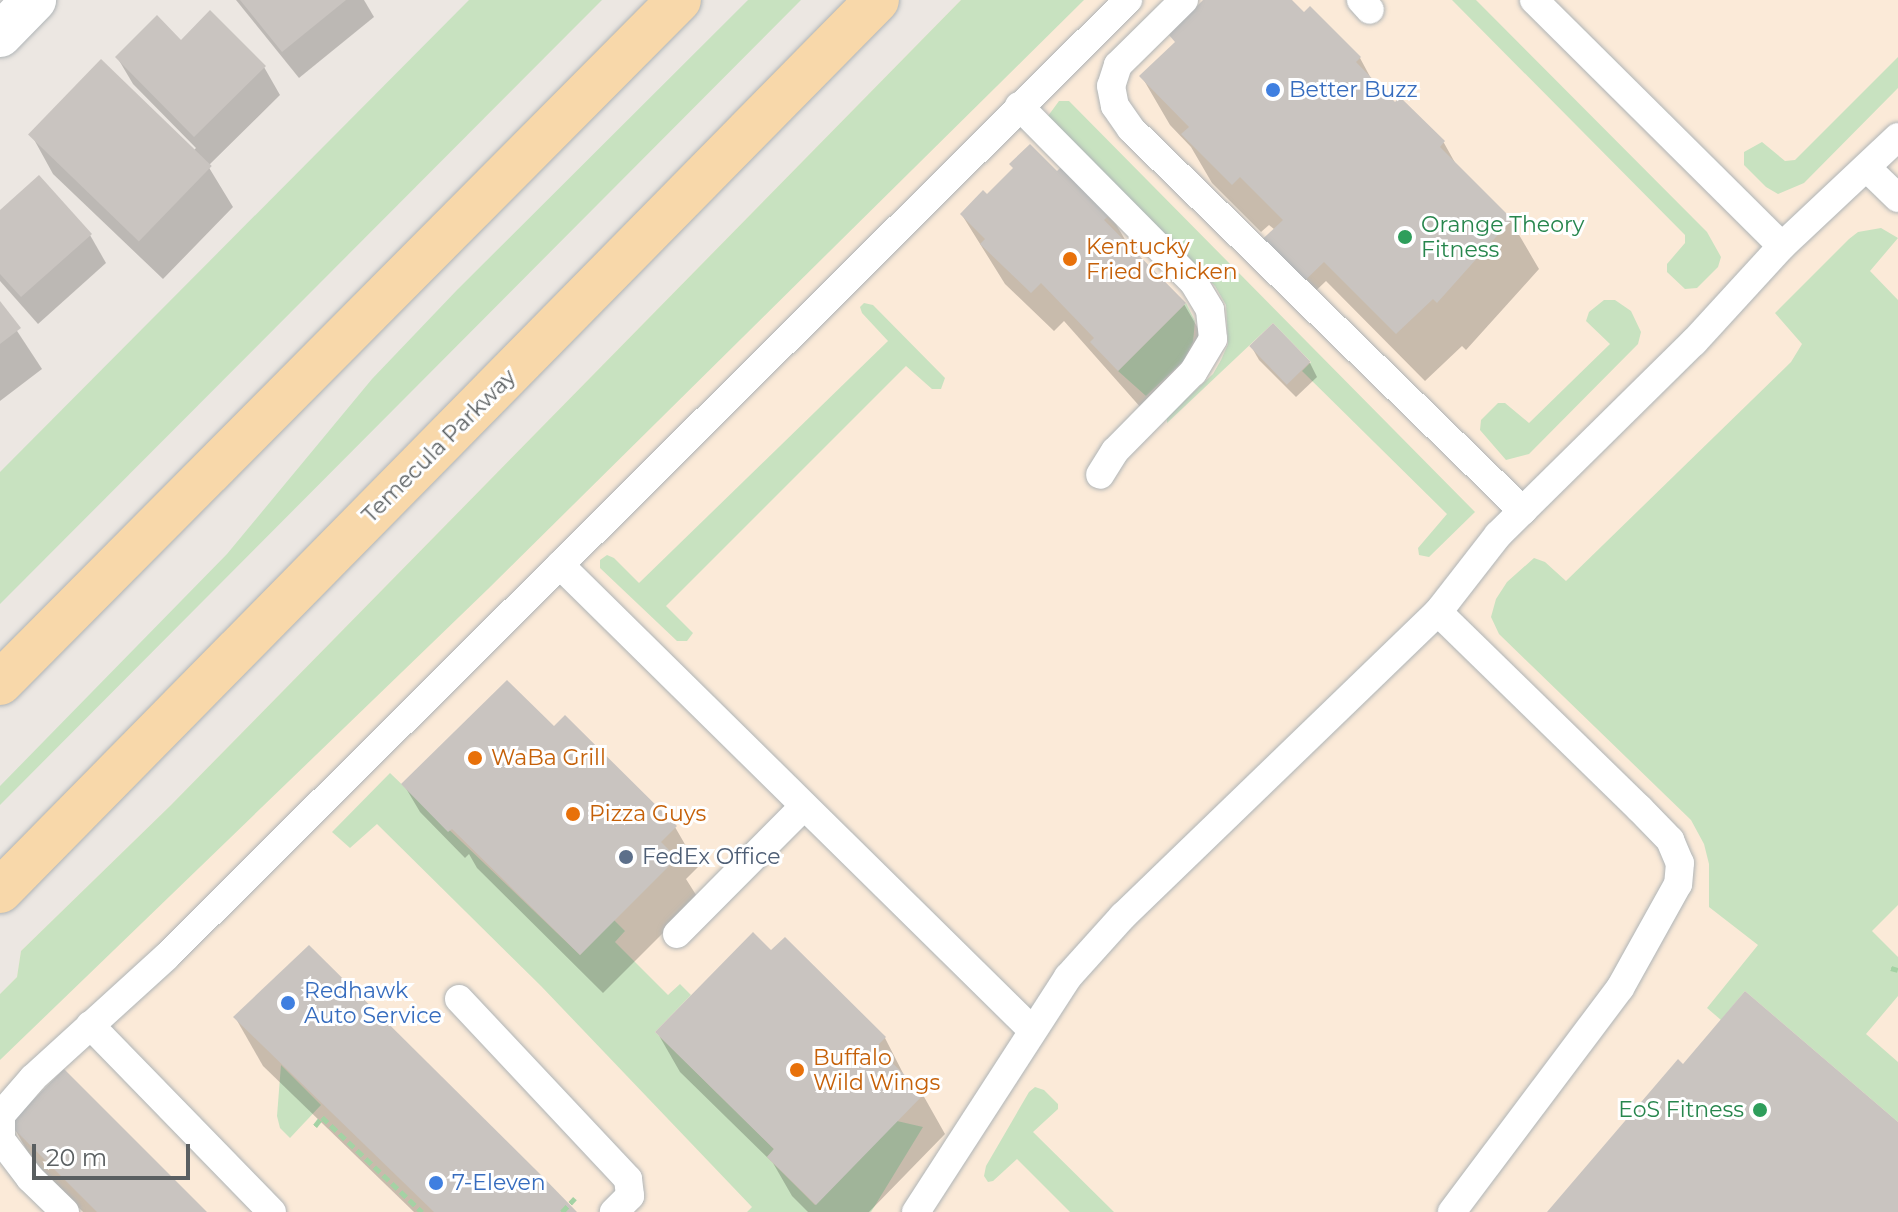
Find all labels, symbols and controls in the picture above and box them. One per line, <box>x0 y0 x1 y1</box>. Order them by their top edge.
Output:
place label: Better Buzz <box>1289 77 1418 103</box>
marker: Better Buzz <box>1264 81 1282 99</box>
place label: Orange Theory Fitness <box>1421 211 1585 262</box>
marker: Orange Theory Fitness <box>1396 228 1414 246</box>
place label: Kentucky Fried Chicken <box>1086 233 1238 284</box>
marker: Kentucky Fried Chicken <box>1061 250 1079 268</box>
street label: Temecula Parkway <box>357 364 521 528</box>
place label: WaBa Grill <box>491 745 606 771</box>
marker: WaBa Grill <box>466 749 484 767</box>
place label: Pizza Guys <box>589 801 706 827</box>
marker: Pizza Guys <box>564 805 582 823</box>
place label: FedEx Office <box>642 844 780 870</box>
marker: FedEx Office <box>617 848 635 866</box>
place label: Redhawk Auto Service <box>304 977 442 1028</box>
marker: Redhawk Auto Service <box>279 994 297 1012</box>
place label: Buffalo Wild Wings <box>813 1044 940 1096</box>
marker: Buffalo Wild Wings <box>788 1061 806 1079</box>
place label: EoS Fitness <box>1618 1097 1744 1123</box>
marker: EoS Fitness <box>1751 1101 1769 1119</box>
scale bar <box>36 1128 194 1178</box>
text: 20 m <box>46 1143 107 1172</box>
place label: 7-Eleven <box>452 1170 546 1196</box>
marker: 7-Eleven <box>427 1174 445 1192</box>

